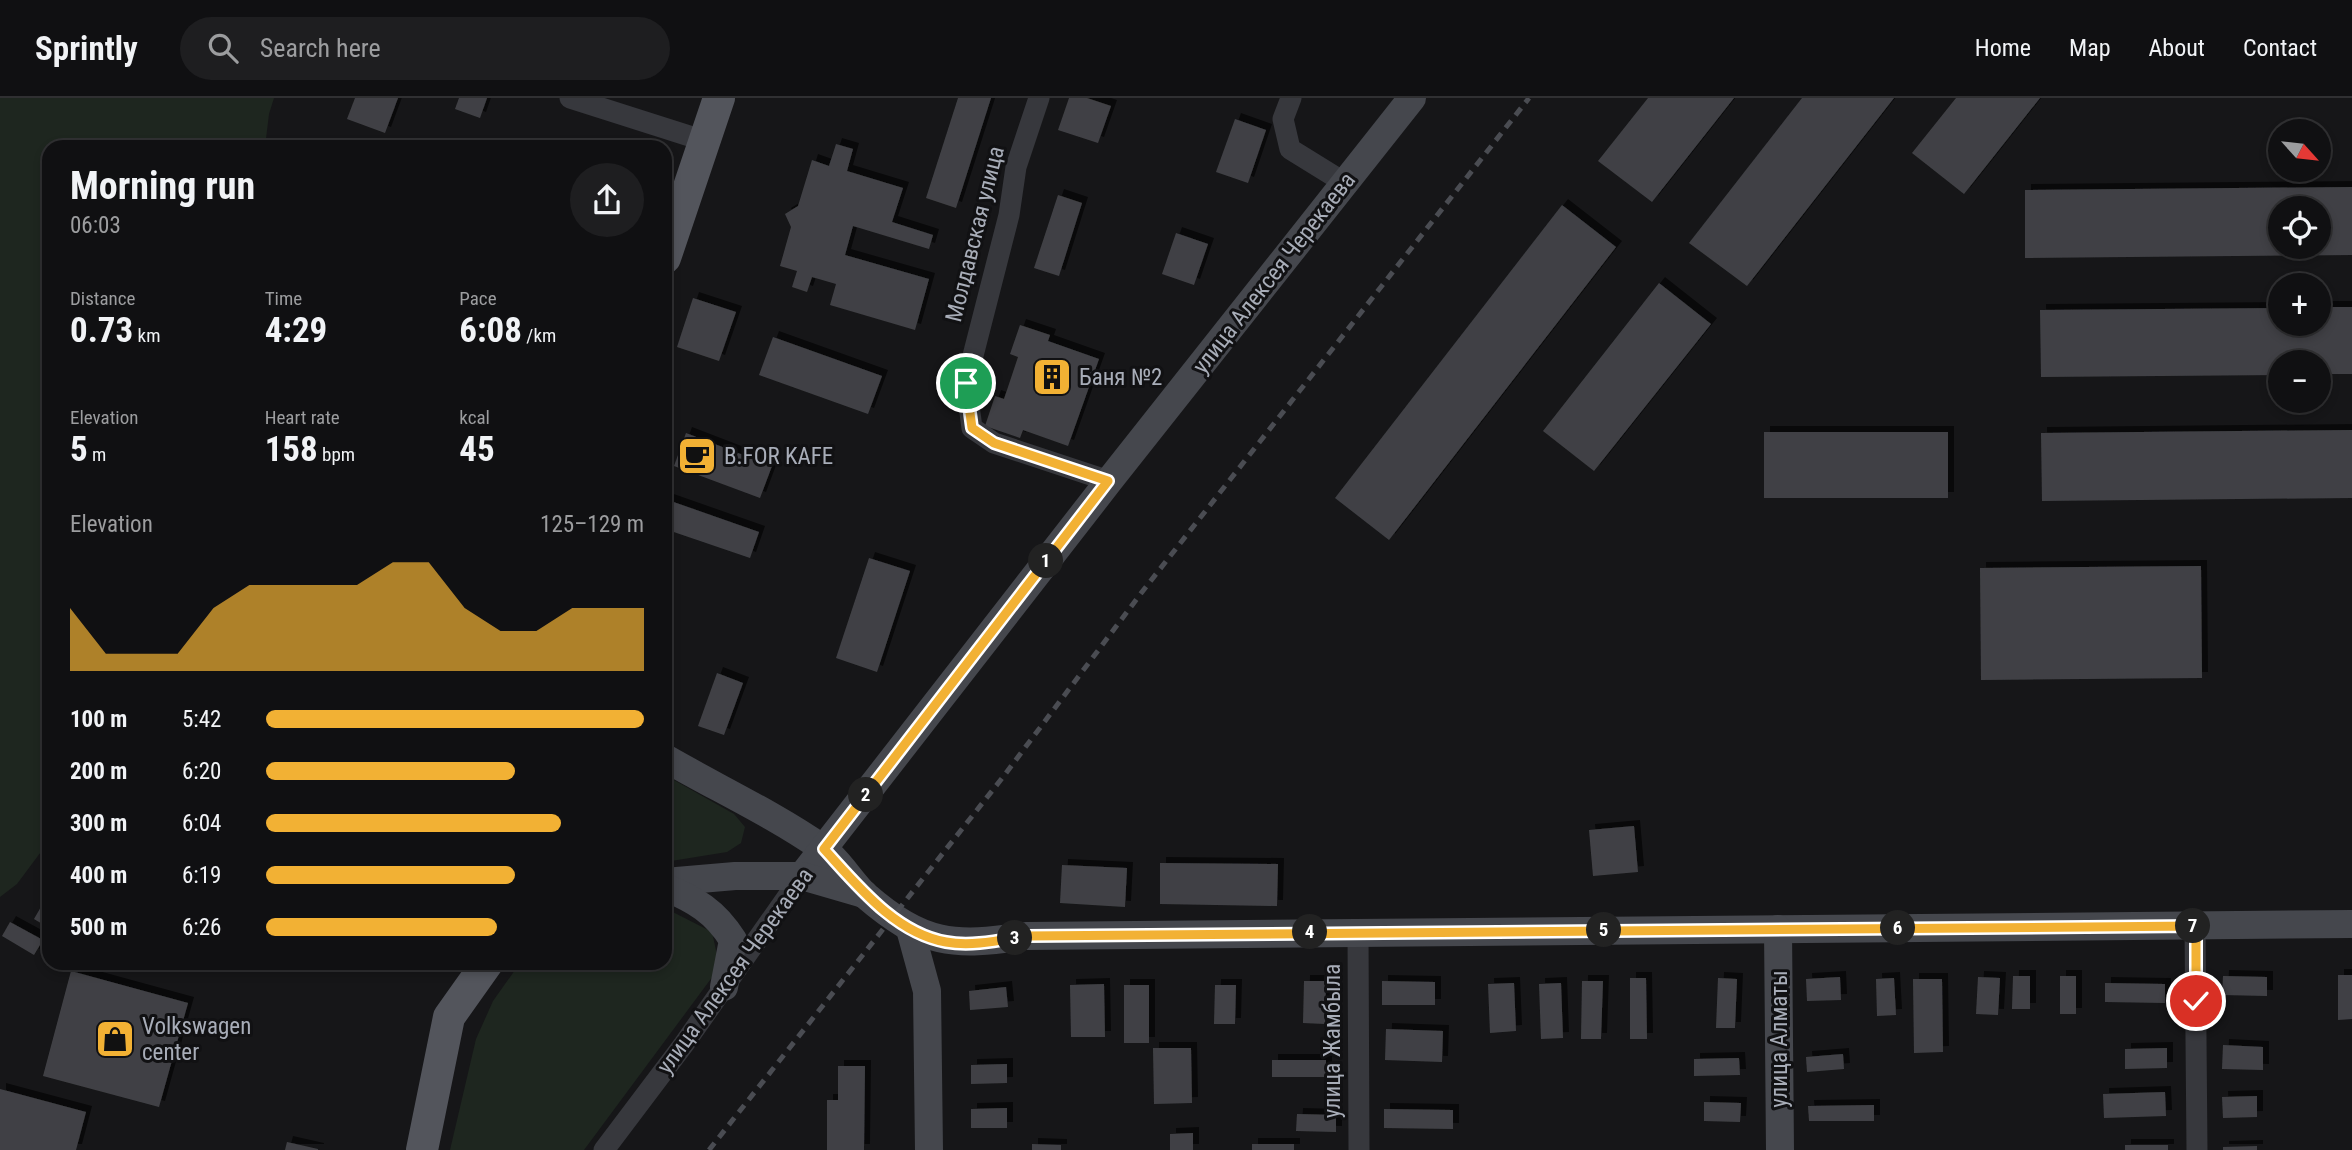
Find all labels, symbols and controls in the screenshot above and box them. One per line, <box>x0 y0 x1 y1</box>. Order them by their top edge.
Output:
search box <box>180 17 670 80</box>
text: Sprintly <box>35 29 138 68</box>
icon: search <box>204 29 242 67</box>
text: Search here <box>260 33 381 63</box>
text: Home <box>1975 34 2031 62</box>
text: Map <box>2069 34 2111 62</box>
text: About <box>2149 34 2205 62</box>
text: Contact <box>2243 34 2317 62</box>
north arrow <box>2268 119 2331 182</box>
map controls <box>2268 119 2331 413</box>
street label: Молдавская улица <box>940 143 1010 325</box>
button: share <box>570 163 644 237</box>
text: Morning run <box>70 164 255 208</box>
street label: улица Алексея Черекаева <box>1187 167 1361 379</box>
button: locate <box>2268 196 2331 259</box>
text: 06:03 <box>70 212 121 239</box>
button: + <box>2268 273 2331 336</box>
text: Distance <box>70 287 135 310</box>
text: Time <box>265 287 302 310</box>
text: Pace <box>459 287 497 310</box>
text: 0.73 <box>70 310 133 351</box>
text: 4:29 <box>265 310 327 351</box>
text: 6:08 <box>459 310 522 351</box>
text: km <box>133 324 160 347</box>
text: /km <box>522 324 556 347</box>
button: − <box>2268 350 2331 413</box>
pin <box>936 353 996 413</box>
building icon: Баня №2 <box>1031 356 1073 398</box>
icon: arrive <box>947 364 985 402</box>
place label: Баня №2 <box>1079 364 1162 391</box>
text: Elevation <box>70 406 138 429</box>
text: Heart rate <box>265 406 340 429</box>
text: kcal <box>459 406 490 429</box>
text: 5 <box>70 429 88 470</box>
text: 158 <box>265 429 318 470</box>
text: 45 <box>459 429 495 470</box>
cafe icon: B.FOR KAFE <box>676 435 718 477</box>
text: m <box>88 443 106 466</box>
text: bpm <box>318 443 355 466</box>
place label: B.FOR KAFE <box>724 443 833 470</box>
text: Elevation <box>70 511 153 538</box>
text: 125–129 m <box>540 511 644 538</box>
pin: 1 <box>1028 544 1064 578</box>
text: 1 <box>1041 549 1050 572</box>
text: 100 m <box>70 706 127 733</box>
text: 5:42 <box>182 706 221 733</box>
text: 200 m <box>70 758 127 785</box>
text: 6:20 <box>182 758 221 785</box>
pin: 2 <box>848 778 884 812</box>
text: 2 <box>861 783 870 806</box>
text: 300 m <box>70 810 127 837</box>
text: 6:04 <box>182 810 221 837</box>
text: 400 m <box>70 862 127 889</box>
text: 6:19 <box>182 862 221 889</box>
street label: улица Алексея Черекаева <box>651 863 819 1079</box>
pin: 7 <box>2176 908 2210 944</box>
pin: 6 <box>1881 910 1916 946</box>
pin: 5 <box>1586 912 1622 948</box>
text: 500 m <box>70 914 127 941</box>
text: 6:26 <box>182 914 221 941</box>
pin: 4 <box>1292 914 1328 950</box>
text: 7 <box>2188 914 2197 937</box>
text: 6 <box>1893 916 1902 939</box>
text: 5 <box>1599 918 1608 941</box>
pin: 3 <box>998 920 1032 956</box>
text: 4 <box>1305 920 1314 943</box>
text: 3 <box>1010 926 1019 949</box>
street label: улица Жамбыла <box>1319 964 1346 1118</box>
street label: улица Алматы <box>1766 970 1793 1108</box>
pin <box>2166 971 2226 1031</box>
icon: check <box>2177 982 2215 1020</box>
place label: Volkswagen center <box>142 1013 251 1066</box>
shop icon: Volkswagen center <box>94 1018 136 1060</box>

